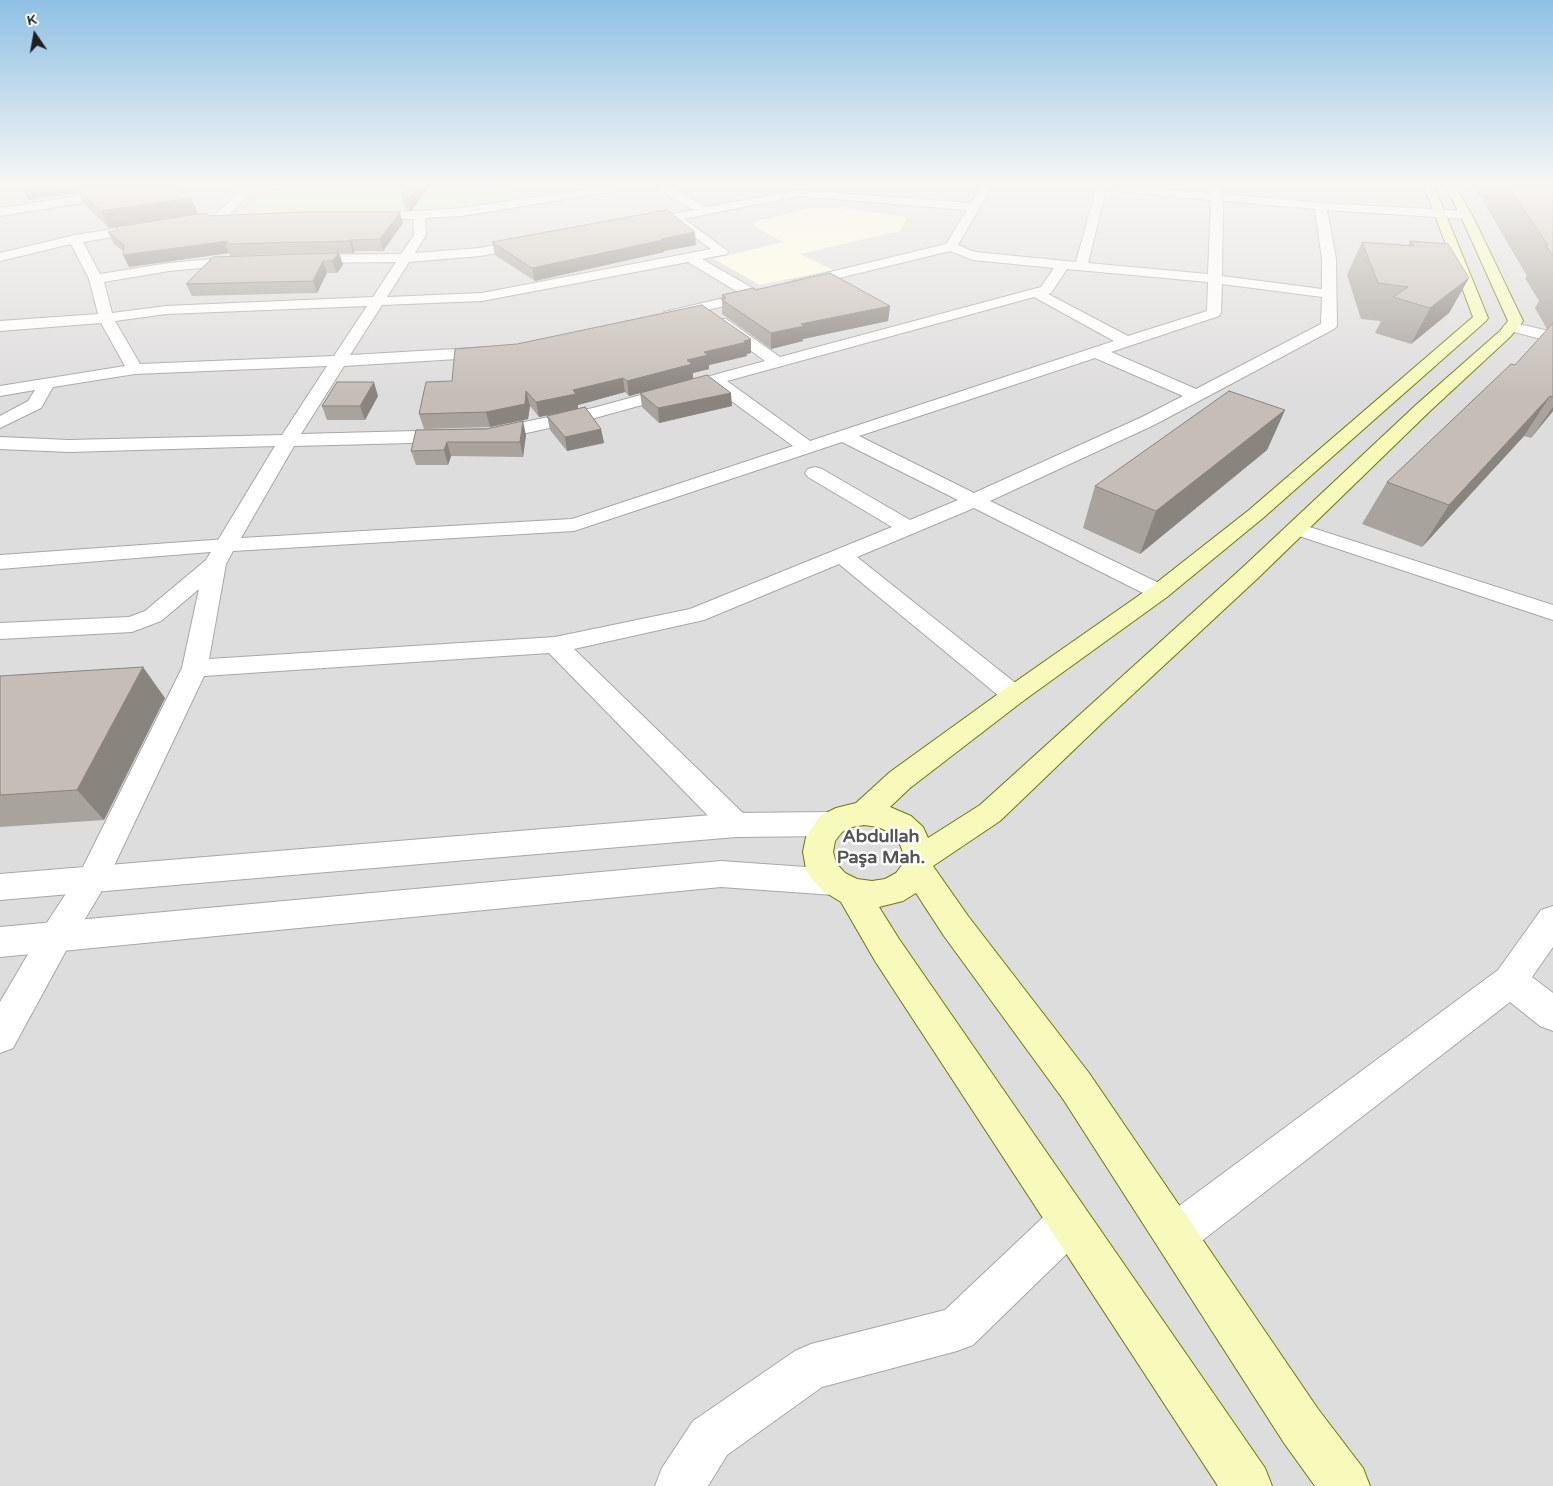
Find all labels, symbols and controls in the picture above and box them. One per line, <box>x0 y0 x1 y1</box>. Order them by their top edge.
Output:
north arrow <box>10 10 60 60</box>
text: K <box>25 11 38 29</box>
district label: Abdullah Paşa Mah. <box>837 826 925 869</box>

